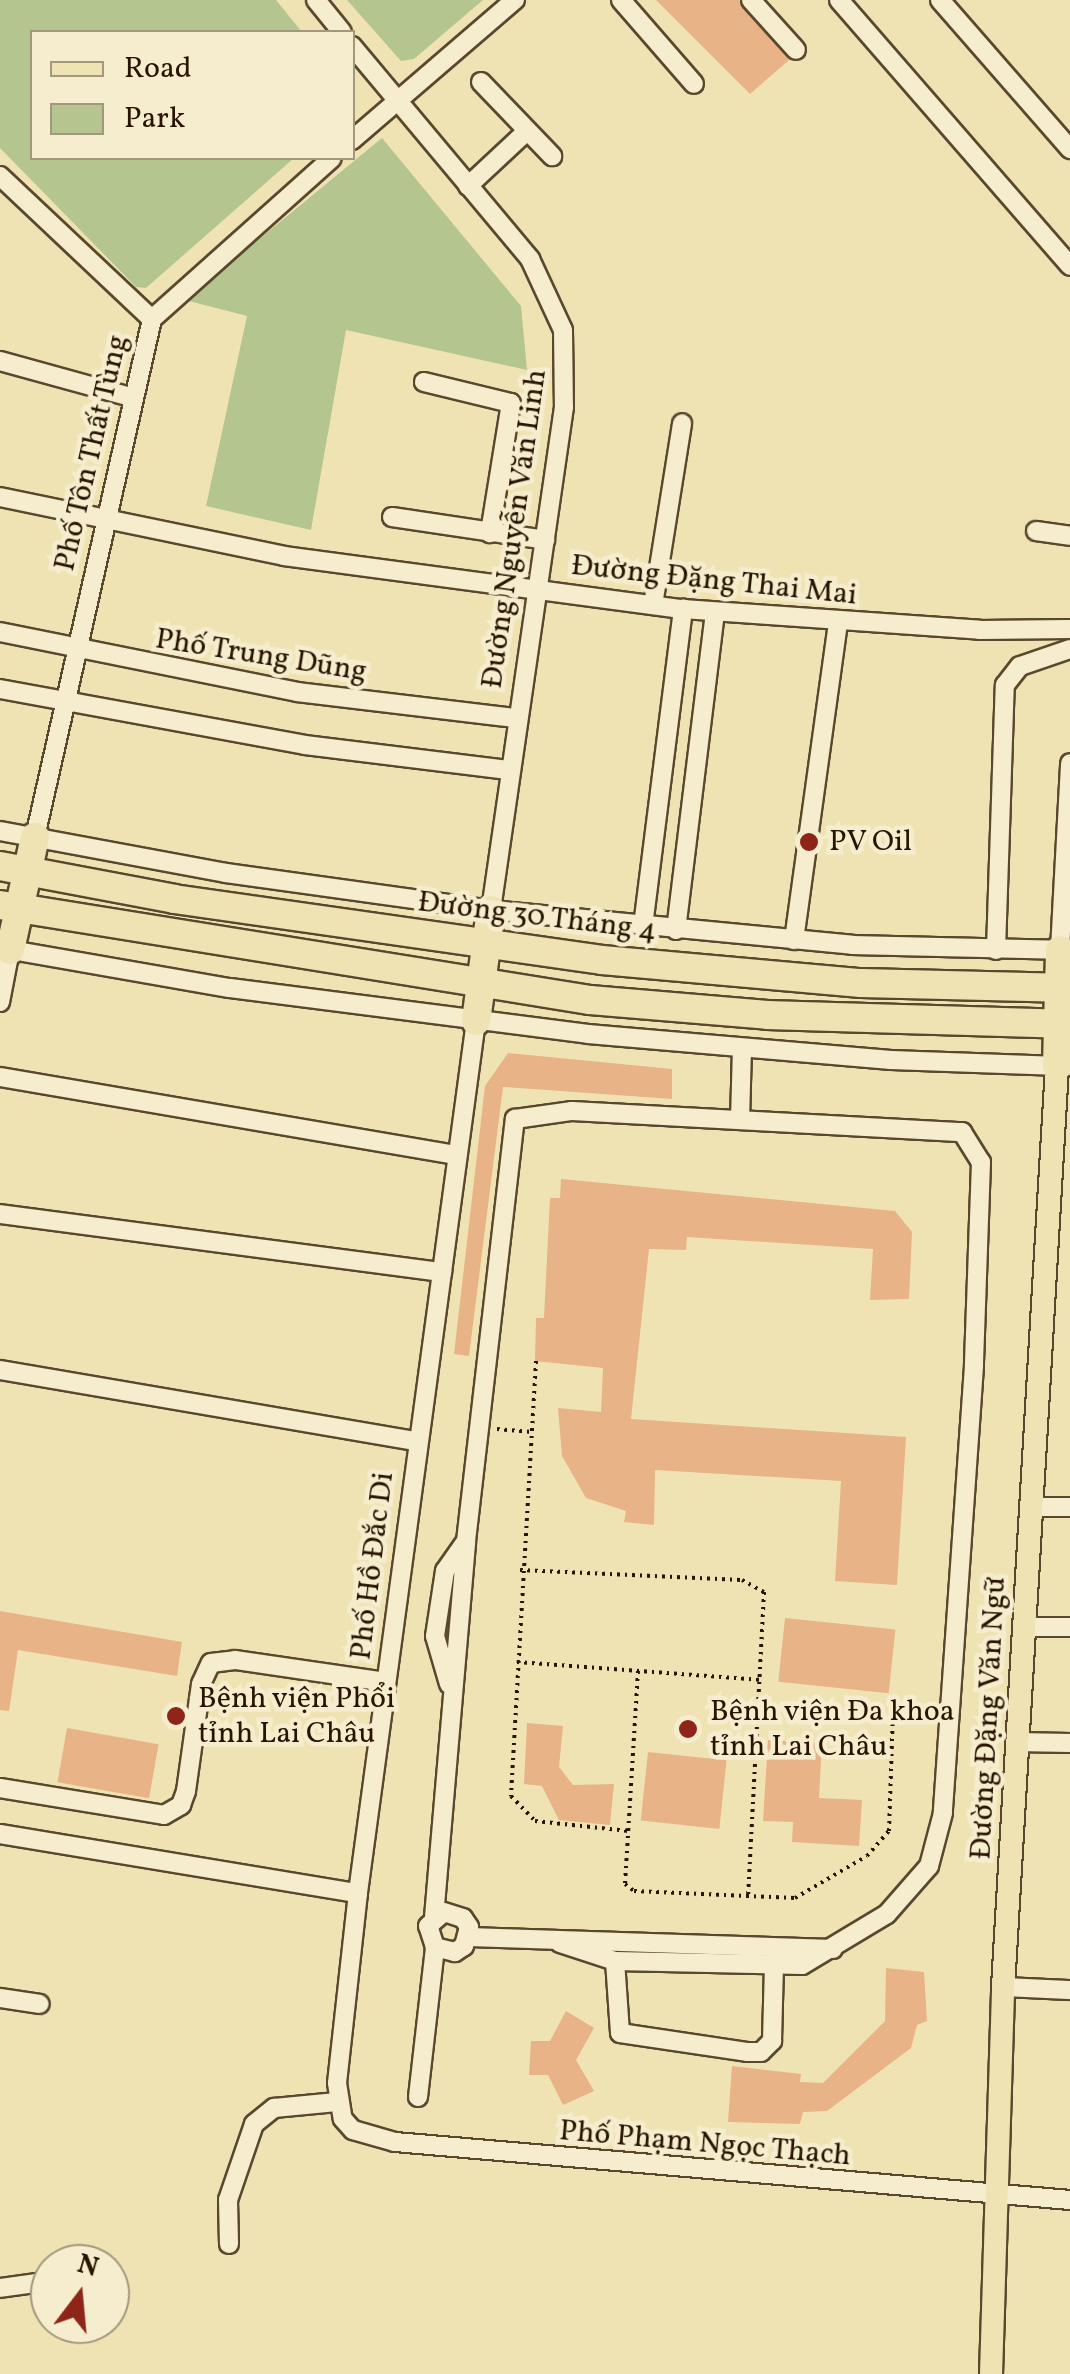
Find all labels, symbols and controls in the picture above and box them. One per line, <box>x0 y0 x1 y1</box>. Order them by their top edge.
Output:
legend <box>30 30 355 160</box>
text: Road <box>124 48 192 90</box>
text: Park <box>124 98 185 140</box>
street label: Phố Tôn Thất Tùng <box>47 330 137 576</box>
street label: Đường Nguyễn Văn Linh <box>475 367 555 691</box>
street label: Đường Đặng Thai Mai <box>569 548 859 614</box>
street label: Phố Trung Dũng <box>152 621 370 691</box>
place label: PV Oil <box>829 824 913 860</box>
marker: PV Oil <box>798 831 820 853</box>
street label: Đường 30 Tháng 4 <box>415 884 659 950</box>
street label: Phố Hồ Đắc Di <box>344 1470 402 1662</box>
street label: Đường Đặng Văn Ngữ <box>964 1575 1014 1861</box>
place label: Bệnh viện Phổi tỉnh Lai Châu <box>198 1681 396 1752</box>
place label: Bệnh viện Đa khoa tỉnh Lai Châu <box>710 1694 956 1764</box>
marker: Bệnh viện Phổi tỉnh Lai Châu <box>163 1703 189 1729</box>
marker: Bệnh viện Đa khoa tỉnh Lai Châu <box>675 1716 701 1742</box>
street label: Phố Phạm Ngọc Thạch <box>557 2113 853 2175</box>
north arrow <box>30 2244 130 2344</box>
text: N <box>73 2245 103 2288</box>

